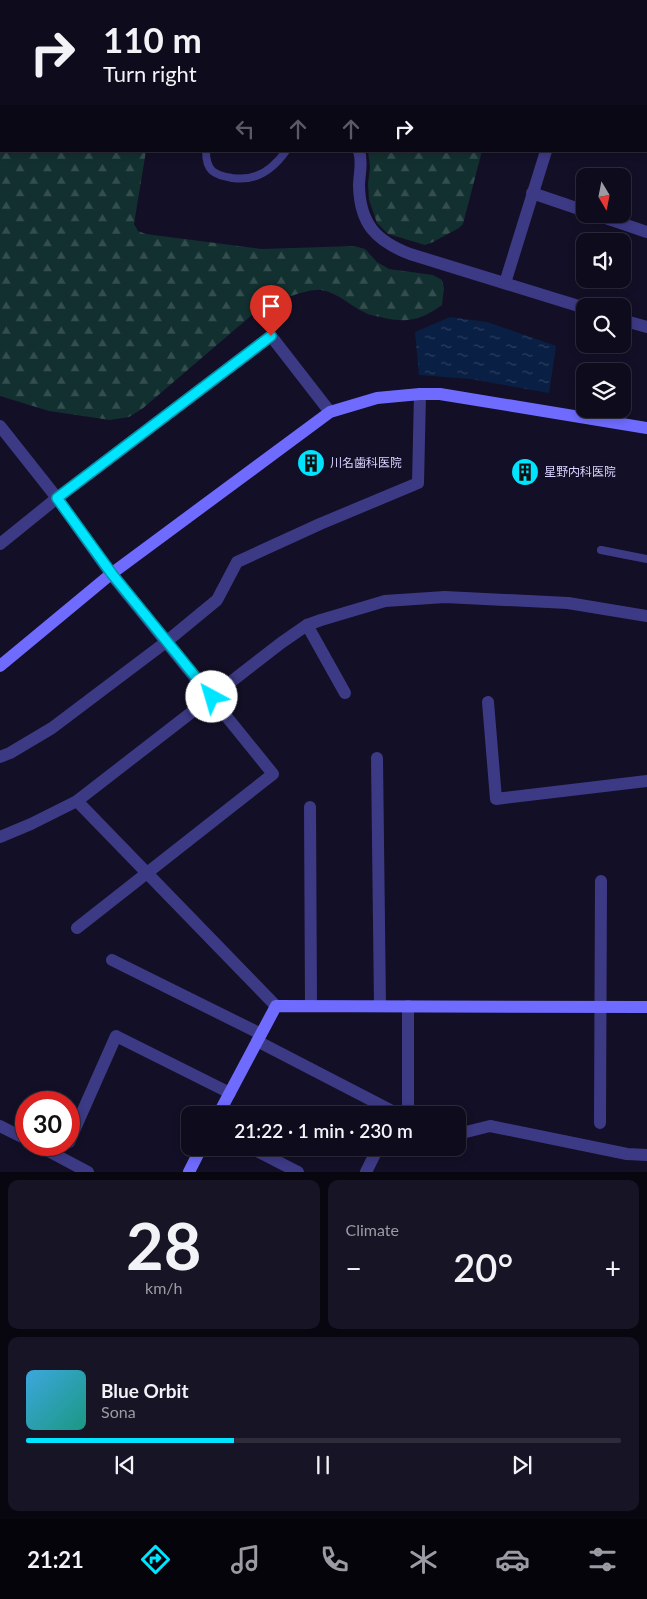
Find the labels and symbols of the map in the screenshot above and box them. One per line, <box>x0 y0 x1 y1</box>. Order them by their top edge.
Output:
north arrow <box>576 168 631 222</box>
pin <box>250 285 292 336</box>
building icon: 川名歯科医院 <box>296 448 326 478</box>
place label: 川名歯科医院 <box>330 455 402 470</box>
building icon: 星野内科医院 <box>510 457 540 487</box>
place label: 星野内科医院 <box>544 464 616 479</box>
position arrow <box>185 670 237 722</box>
speed limit sign: 30 <box>15 1091 80 1156</box>

